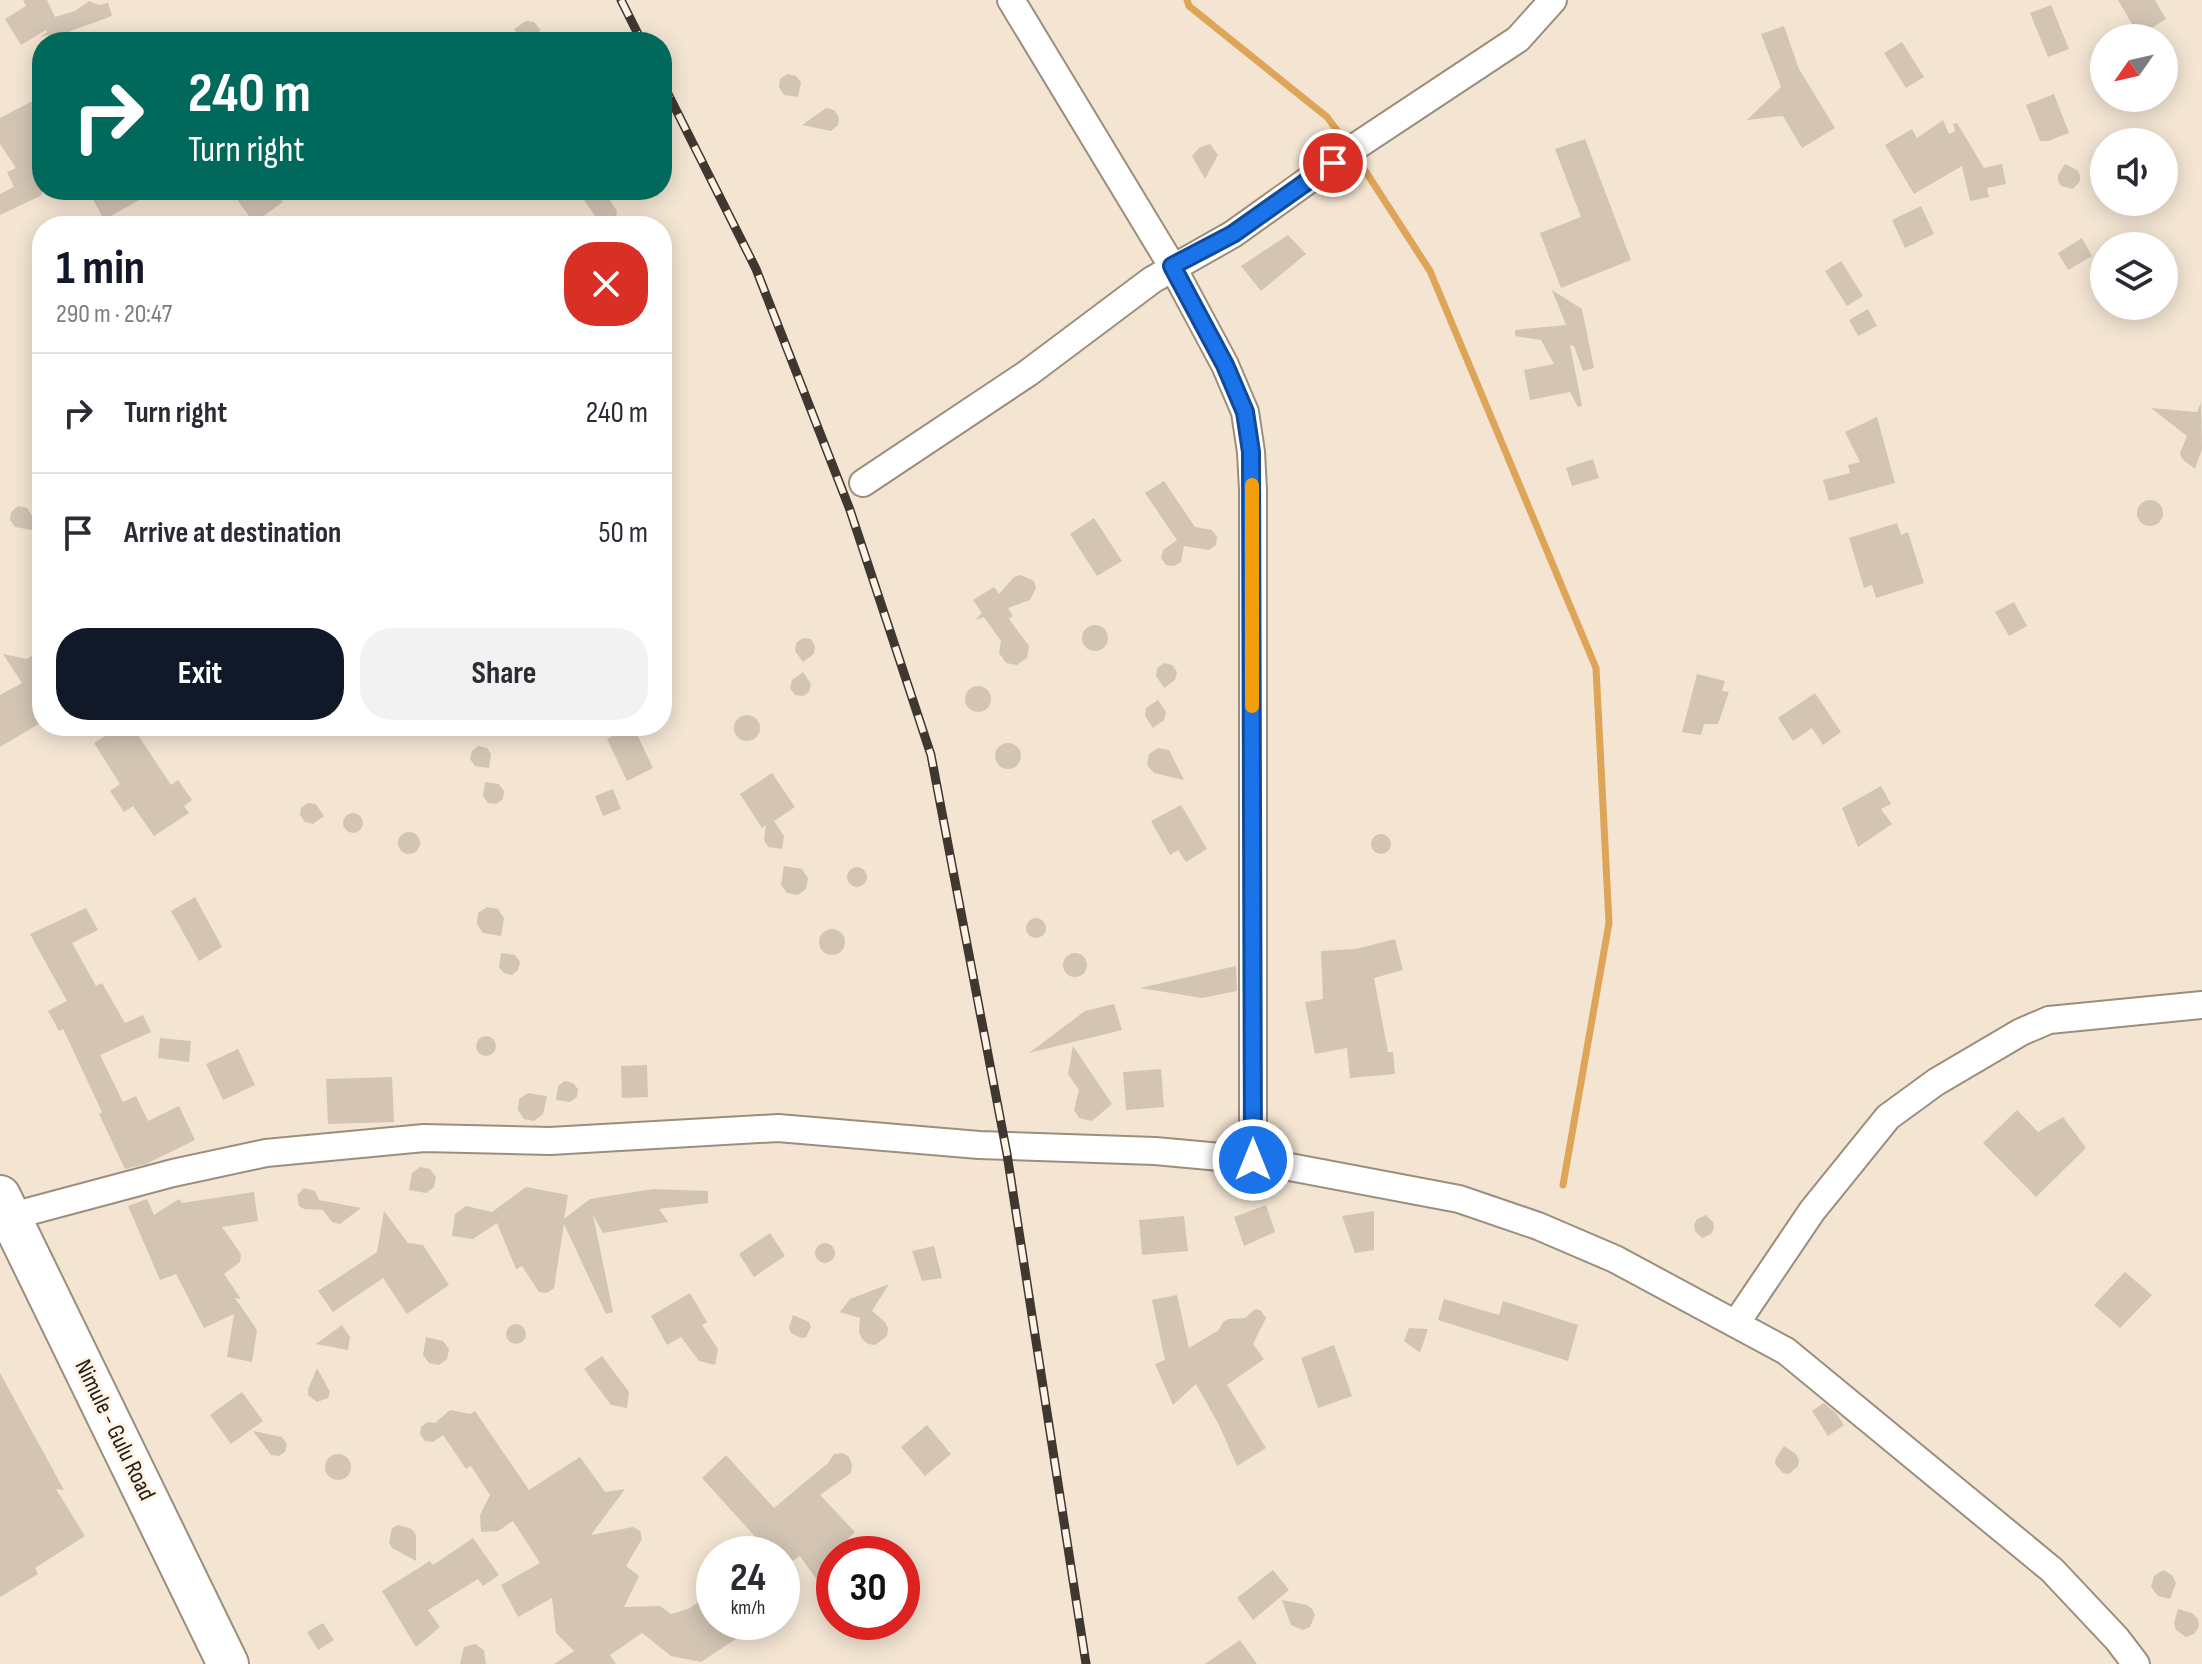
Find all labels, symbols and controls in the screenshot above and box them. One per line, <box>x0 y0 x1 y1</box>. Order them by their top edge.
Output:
north arrow <box>2090 24 2178 112</box>
map controls <box>2090 24 2178 320</box>
text: 240 m <box>188 61 311 128</box>
icon: right <box>56 64 160 168</box>
button: sound <box>2090 128 2178 216</box>
text: Turn right <box>188 129 305 172</box>
pin <box>1299 129 1367 197</box>
icon: arrive <box>1311 141 1355 185</box>
button: layers <box>2090 232 2178 320</box>
text: 1 min <box>56 240 145 297</box>
button: close <box>564 242 648 326</box>
text: 290 m · 20:47 <box>56 299 172 330</box>
icon: right <box>56 391 100 435</box>
text: Turn right <box>124 395 227 431</box>
text: 240 m <box>586 395 648 431</box>
icon: arrive <box>56 511 100 555</box>
text: Arrive at destination <box>124 515 341 551</box>
text: 50 m <box>599 515 648 551</box>
button: Exit <box>56 628 344 720</box>
button: Share <box>360 628 648 720</box>
position arrow <box>1211 1118 1295 1202</box>
street label: Nimule - Gulu Road <box>68 1355 162 1505</box>
speed limit sign: 30 <box>816 1536 920 1640</box>
text: 24 <box>730 1554 766 1602</box>
text: km/h <box>731 1596 765 1620</box>

